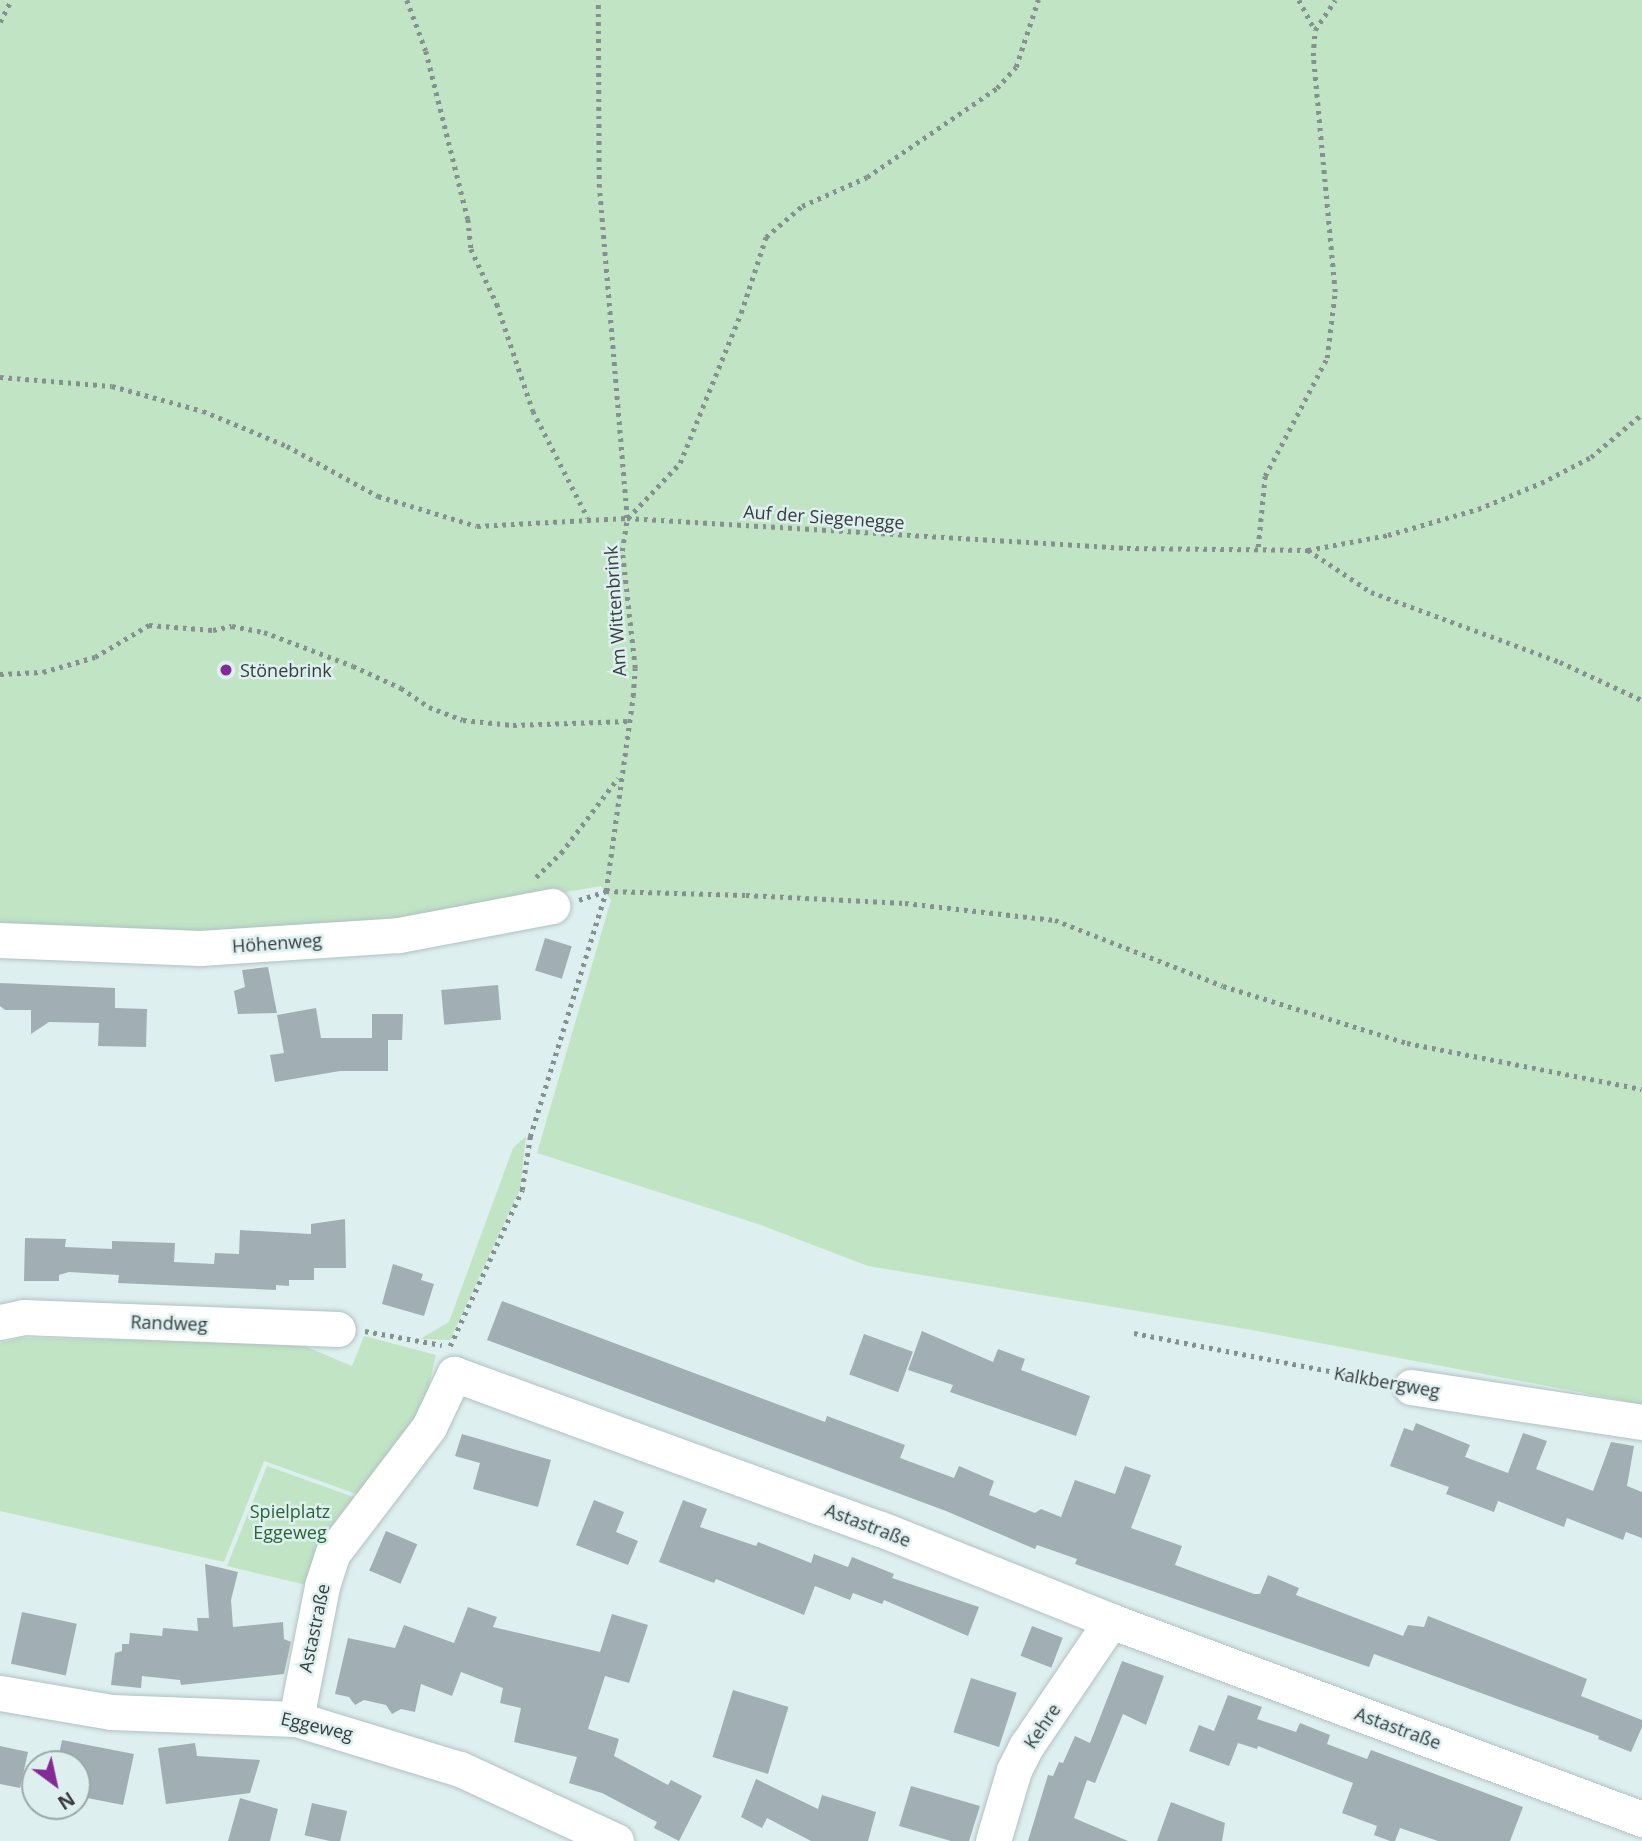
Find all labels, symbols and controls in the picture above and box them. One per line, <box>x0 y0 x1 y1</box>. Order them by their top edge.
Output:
street label: Auf der Siegenegge <box>743 501 905 533</box>
street label: Am Wittenbrink <box>600 545 630 677</box>
place label: Stönebrink <box>240 659 332 681</box>
marker: Stönebrink <box>218 662 234 678</box>
street label: Höhenweg <box>231 929 323 957</box>
street label: Randweg <box>130 1311 208 1335</box>
street label: Kalkbergweg <box>1332 1362 1442 1402</box>
street label: Astastraße <box>822 1499 914 1551</box>
park label: Spielplatz Eggeweg <box>250 1501 330 1544</box>
street label: Astastraße <box>294 1582 334 1674</box>
street label: Kehre <box>1019 1699 1065 1753</box>
street label: Astastraße <box>1352 1702 1444 1754</box>
street label: Eggeweg <box>279 1707 355 1745</box>
north arrow <box>21 1750 91 1820</box>
text: N <box>53 1786 80 1816</box>

